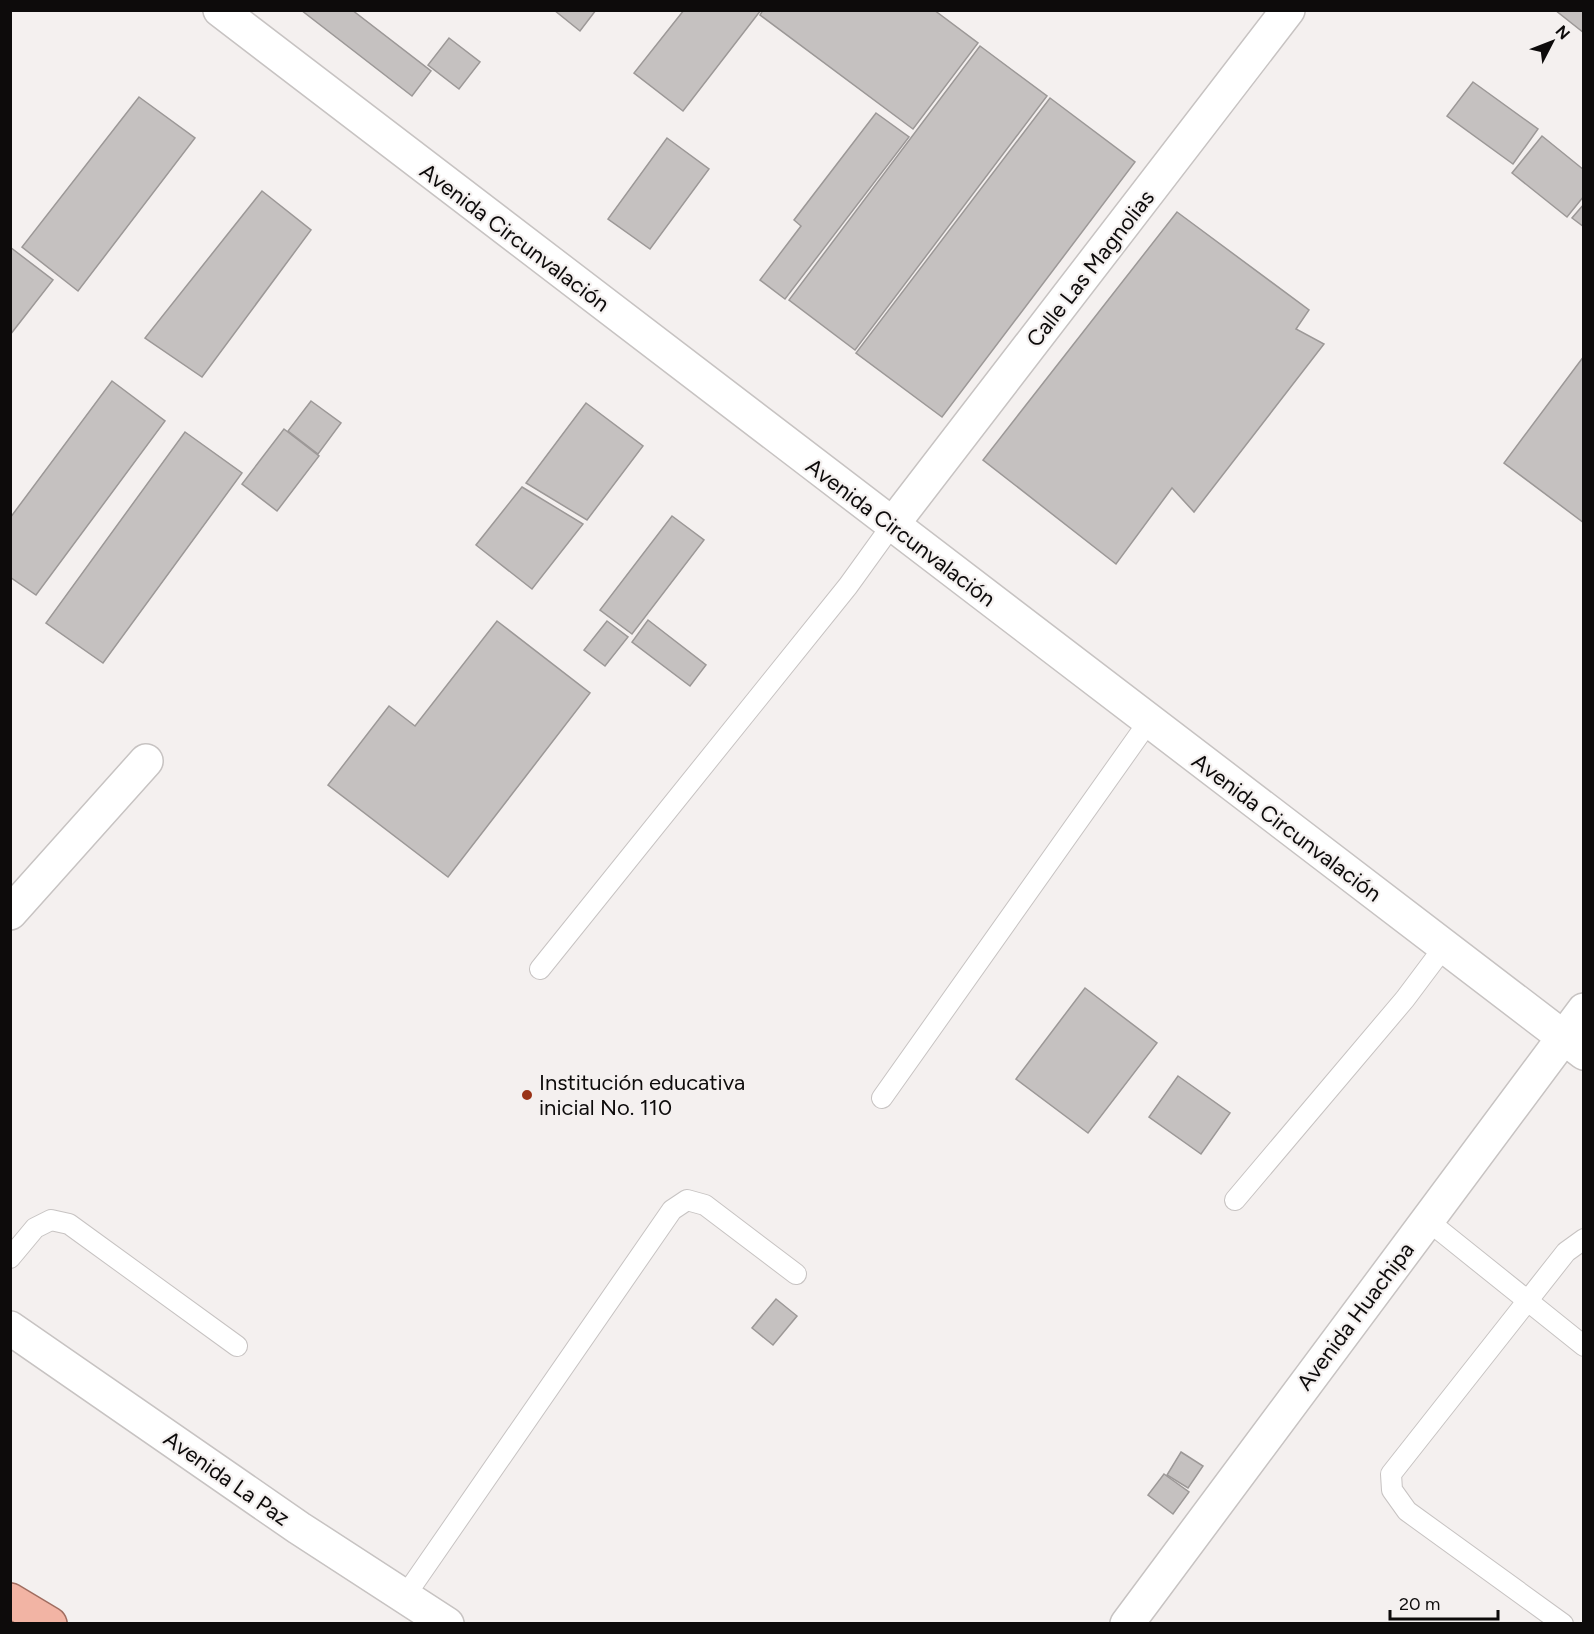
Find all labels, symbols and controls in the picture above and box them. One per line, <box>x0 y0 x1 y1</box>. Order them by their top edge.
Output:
north arrow <box>1522 12 1582 72</box>
text: N <box>1552 21 1574 43</box>
street label: Avenida Circunvalación <box>415 157 615 317</box>
street label: Calle Las Magnolias <box>1021 184 1160 352</box>
street label: Avenida Circunvalación <box>801 452 1001 612</box>
street label: Avenida Circunvalación <box>1187 747 1387 907</box>
place label: Institución educativa inicial No. 110 <box>539 1069 745 1121</box>
marker: Institución educativa inicial No. 110 <box>520 1088 534 1102</box>
street label: Avenida Huachipa <box>1291 1237 1420 1396</box>
street label: Avenida La Paz <box>159 1425 295 1532</box>
scale bar <box>1390 1583 1498 1621</box>
text: 20 m <box>1399 1593 1440 1615</box>

